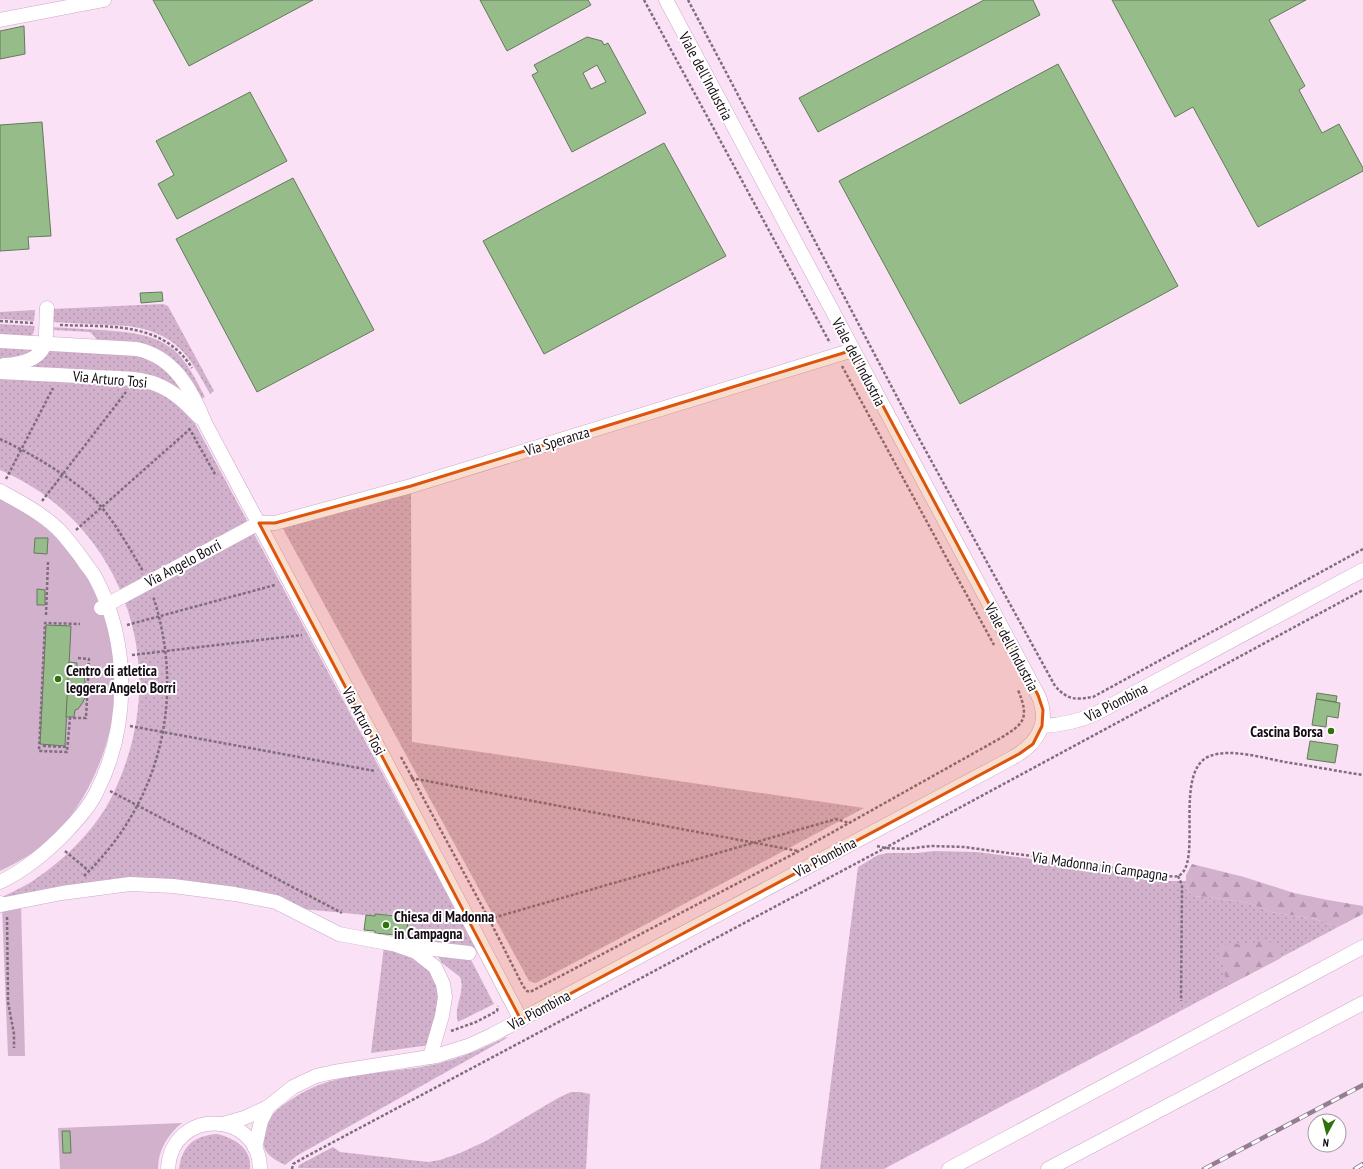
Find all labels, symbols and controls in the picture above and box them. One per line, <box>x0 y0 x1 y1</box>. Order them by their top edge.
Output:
street label: Viale dell'Industria <box>674 28 737 123</box>
street label: Viale dell'Industria <box>827 314 890 409</box>
street label: Via Arturo Tosi <box>71 366 148 392</box>
street label: Via Speranza <box>521 422 592 460</box>
street label: Via Angelo Borri <box>141 535 224 591</box>
street label: Viale dell'Industria <box>980 599 1043 694</box>
place label: Centro di atletica leggera Angelo Borri <box>66 661 176 697</box>
marker: Centro di atletica leggera Angelo Borri <box>53 674 63 684</box>
street label: Via Piombina <box>1081 678 1151 726</box>
street label: Via Arturo Tosi <box>338 683 390 758</box>
place label: Cascina Borsa <box>1250 722 1323 741</box>
marker: Cascina Borsa <box>1326 726 1336 736</box>
street label: Via Piombina <box>790 833 859 882</box>
street label: Via Madonna in Campagna <box>1030 847 1169 885</box>
place label: Chiesa di Madonna in Campagna <box>394 907 494 943</box>
marker: Chiesa di Madonna in Campagna <box>381 920 391 930</box>
street label: Via Piombina <box>504 986 573 1035</box>
north arrow <box>1307 1113 1347 1153</box>
text: N <box>1322 1136 1330 1150</box>

